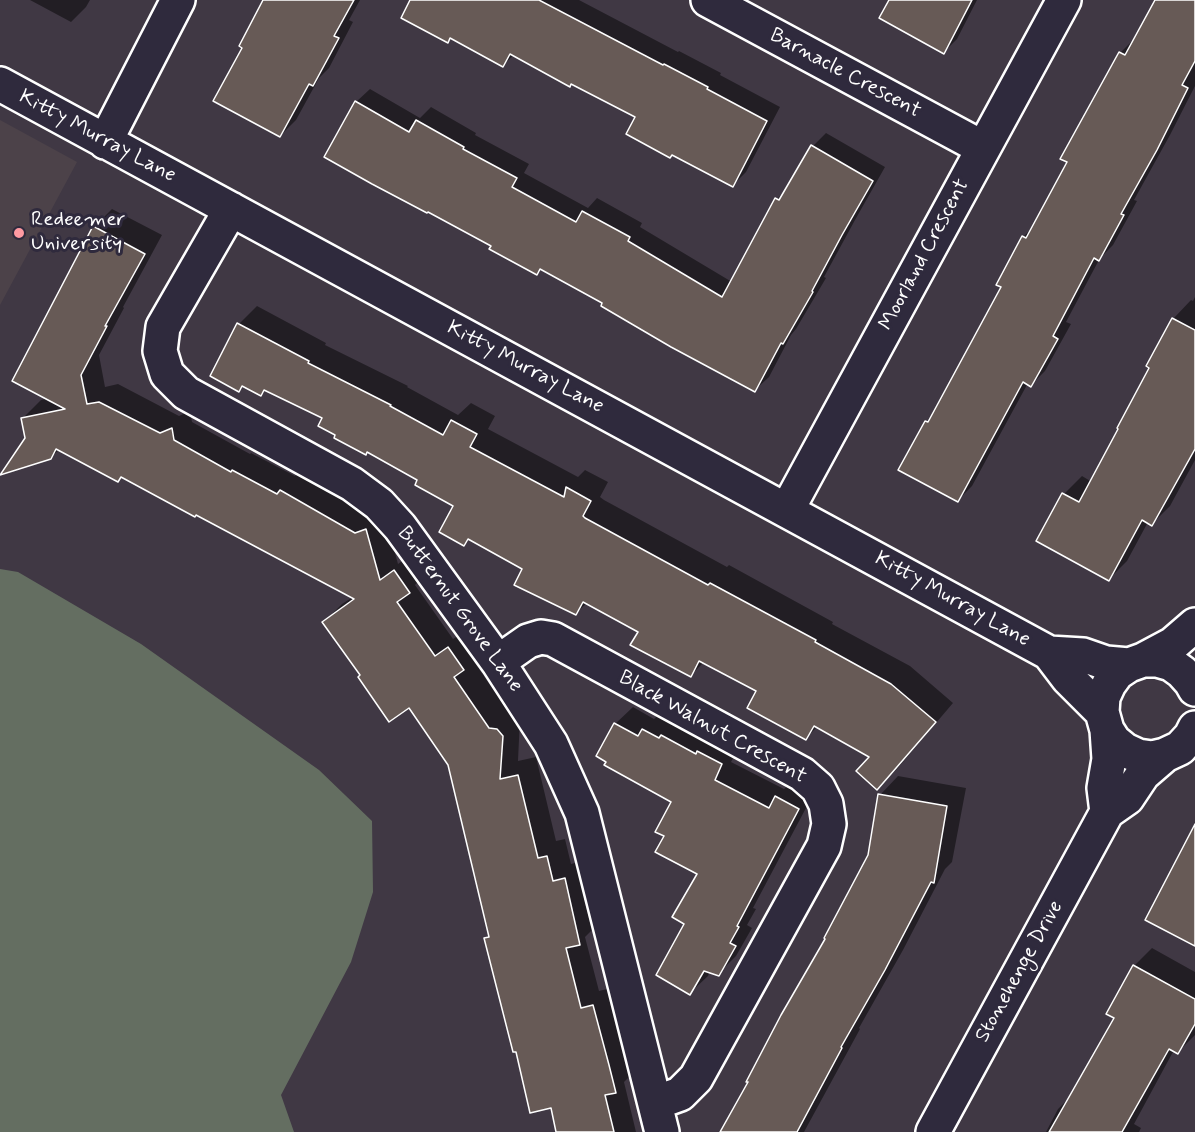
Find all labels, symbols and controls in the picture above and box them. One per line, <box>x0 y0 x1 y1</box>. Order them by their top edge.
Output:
street label: Barnacle Crescent <box>765 23 925 125</box>
street label: Kitty Murray Lane <box>14 85 180 189</box>
street label: Moorland Crescent <box>874 175 976 335</box>
place label: Redeemer University <box>31 208 125 258</box>
marker: Redeemer University <box>12 226 26 240</box>
street label: Kitty Murray Lane <box>442 316 608 420</box>
street label: Butternut Grove Lane <box>391 522 527 698</box>
street label: Kitty Murray Lane <box>870 547 1034 653</box>
street label: Black Walnut Crescent <box>614 666 810 790</box>
street label: Stonehenge Drive <box>971 897 1069 1047</box>

